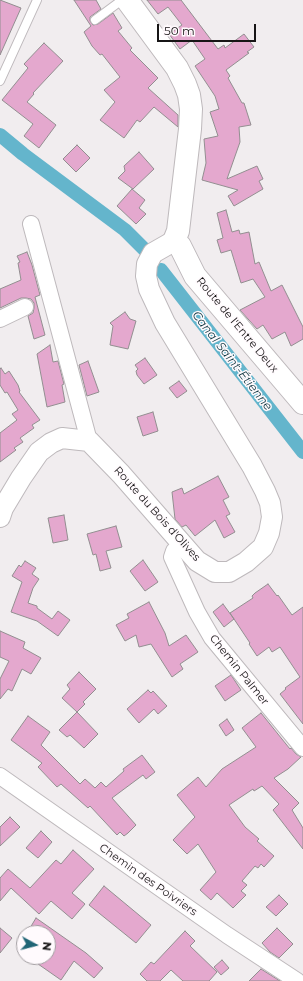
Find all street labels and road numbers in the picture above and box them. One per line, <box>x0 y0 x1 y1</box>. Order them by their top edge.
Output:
street label: Route de l'Entre Deux <box>193 275 281 375</box>
street label: Route du Bois d'Olives <box>111 464 203 564</box>
street label: Chemin Palmer <box>207 632 271 708</box>
street label: Chemin des Poivriers <box>97 841 199 919</box>

